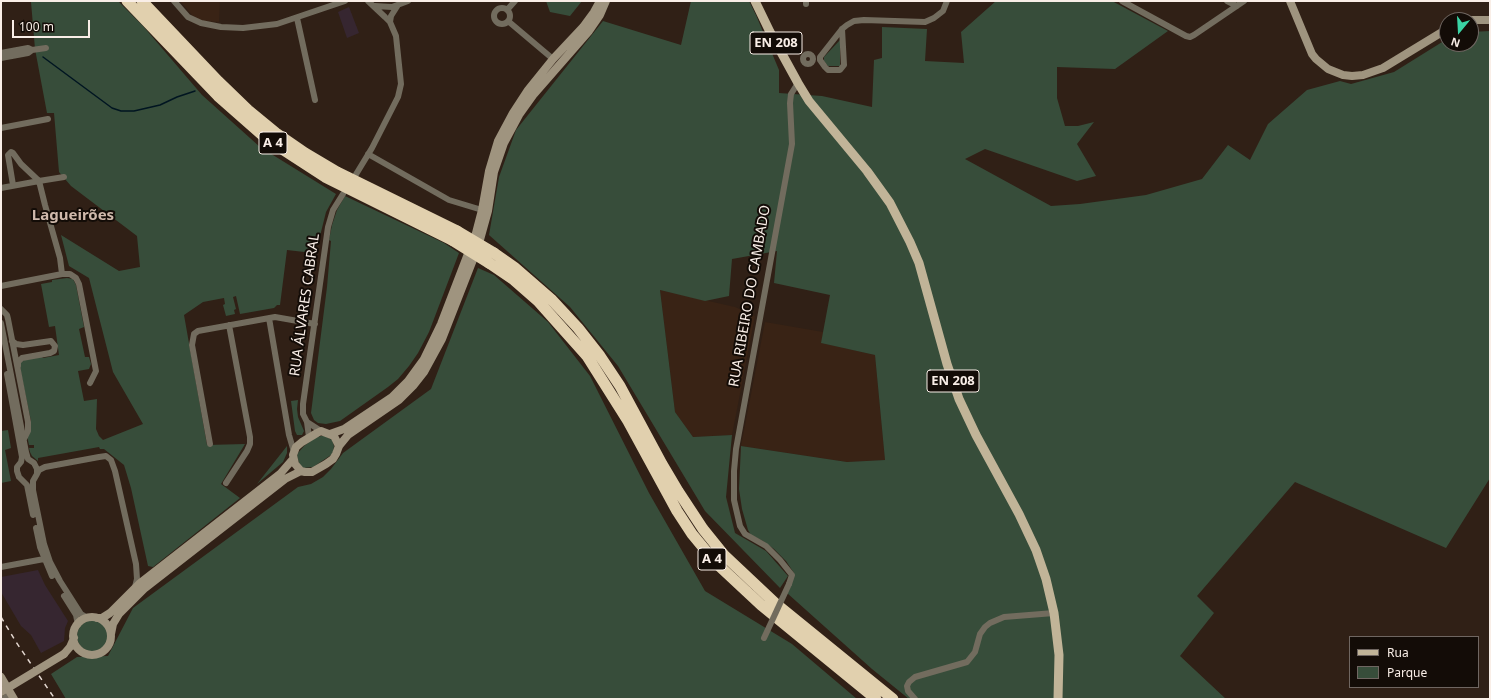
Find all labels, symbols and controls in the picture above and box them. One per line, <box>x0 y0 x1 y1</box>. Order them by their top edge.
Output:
scale bar <box>14 12 92 38</box>
north arrow <box>1439 12 1479 52</box>
text: 100 m <box>19 18 54 35</box>
road number: EN 208 <box>750 32 802 54</box>
text: N <box>1449 34 1462 51</box>
road number: A 4 <box>259 132 287 154</box>
street label: RUA RIBEIRO DO CAMBADO <box>726 204 774 388</box>
district label: Lagueirões <box>32 207 114 225</box>
street label: RUA ÁLVARES CABRAL <box>287 233 323 377</box>
road number: EN 208 <box>927 370 979 392</box>
road number: A 4 <box>698 548 726 570</box>
legend <box>1349 636 1479 688</box>
text: Rua <box>1387 644 1409 661</box>
text: Parque <box>1387 664 1427 681</box>

